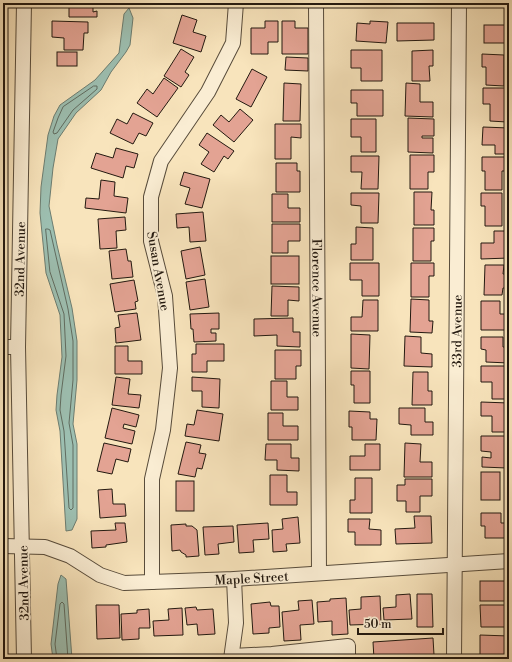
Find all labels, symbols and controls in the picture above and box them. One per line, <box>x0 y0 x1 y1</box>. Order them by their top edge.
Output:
street label: 32nd Avenue <box>12 221 29 297</box>
street label: Susan Avenue <box>143 230 173 313</box>
street label: Florence Avenue <box>308 239 325 338</box>
street label: 33rd Avenue <box>449 294 466 368</box>
street label: 32nd Avenue <box>15 545 33 621</box>
street label: Maple Street <box>214 568 289 589</box>
scale bar <box>358 610 443 636</box>
text: 50 m <box>364 617 392 632</box>

